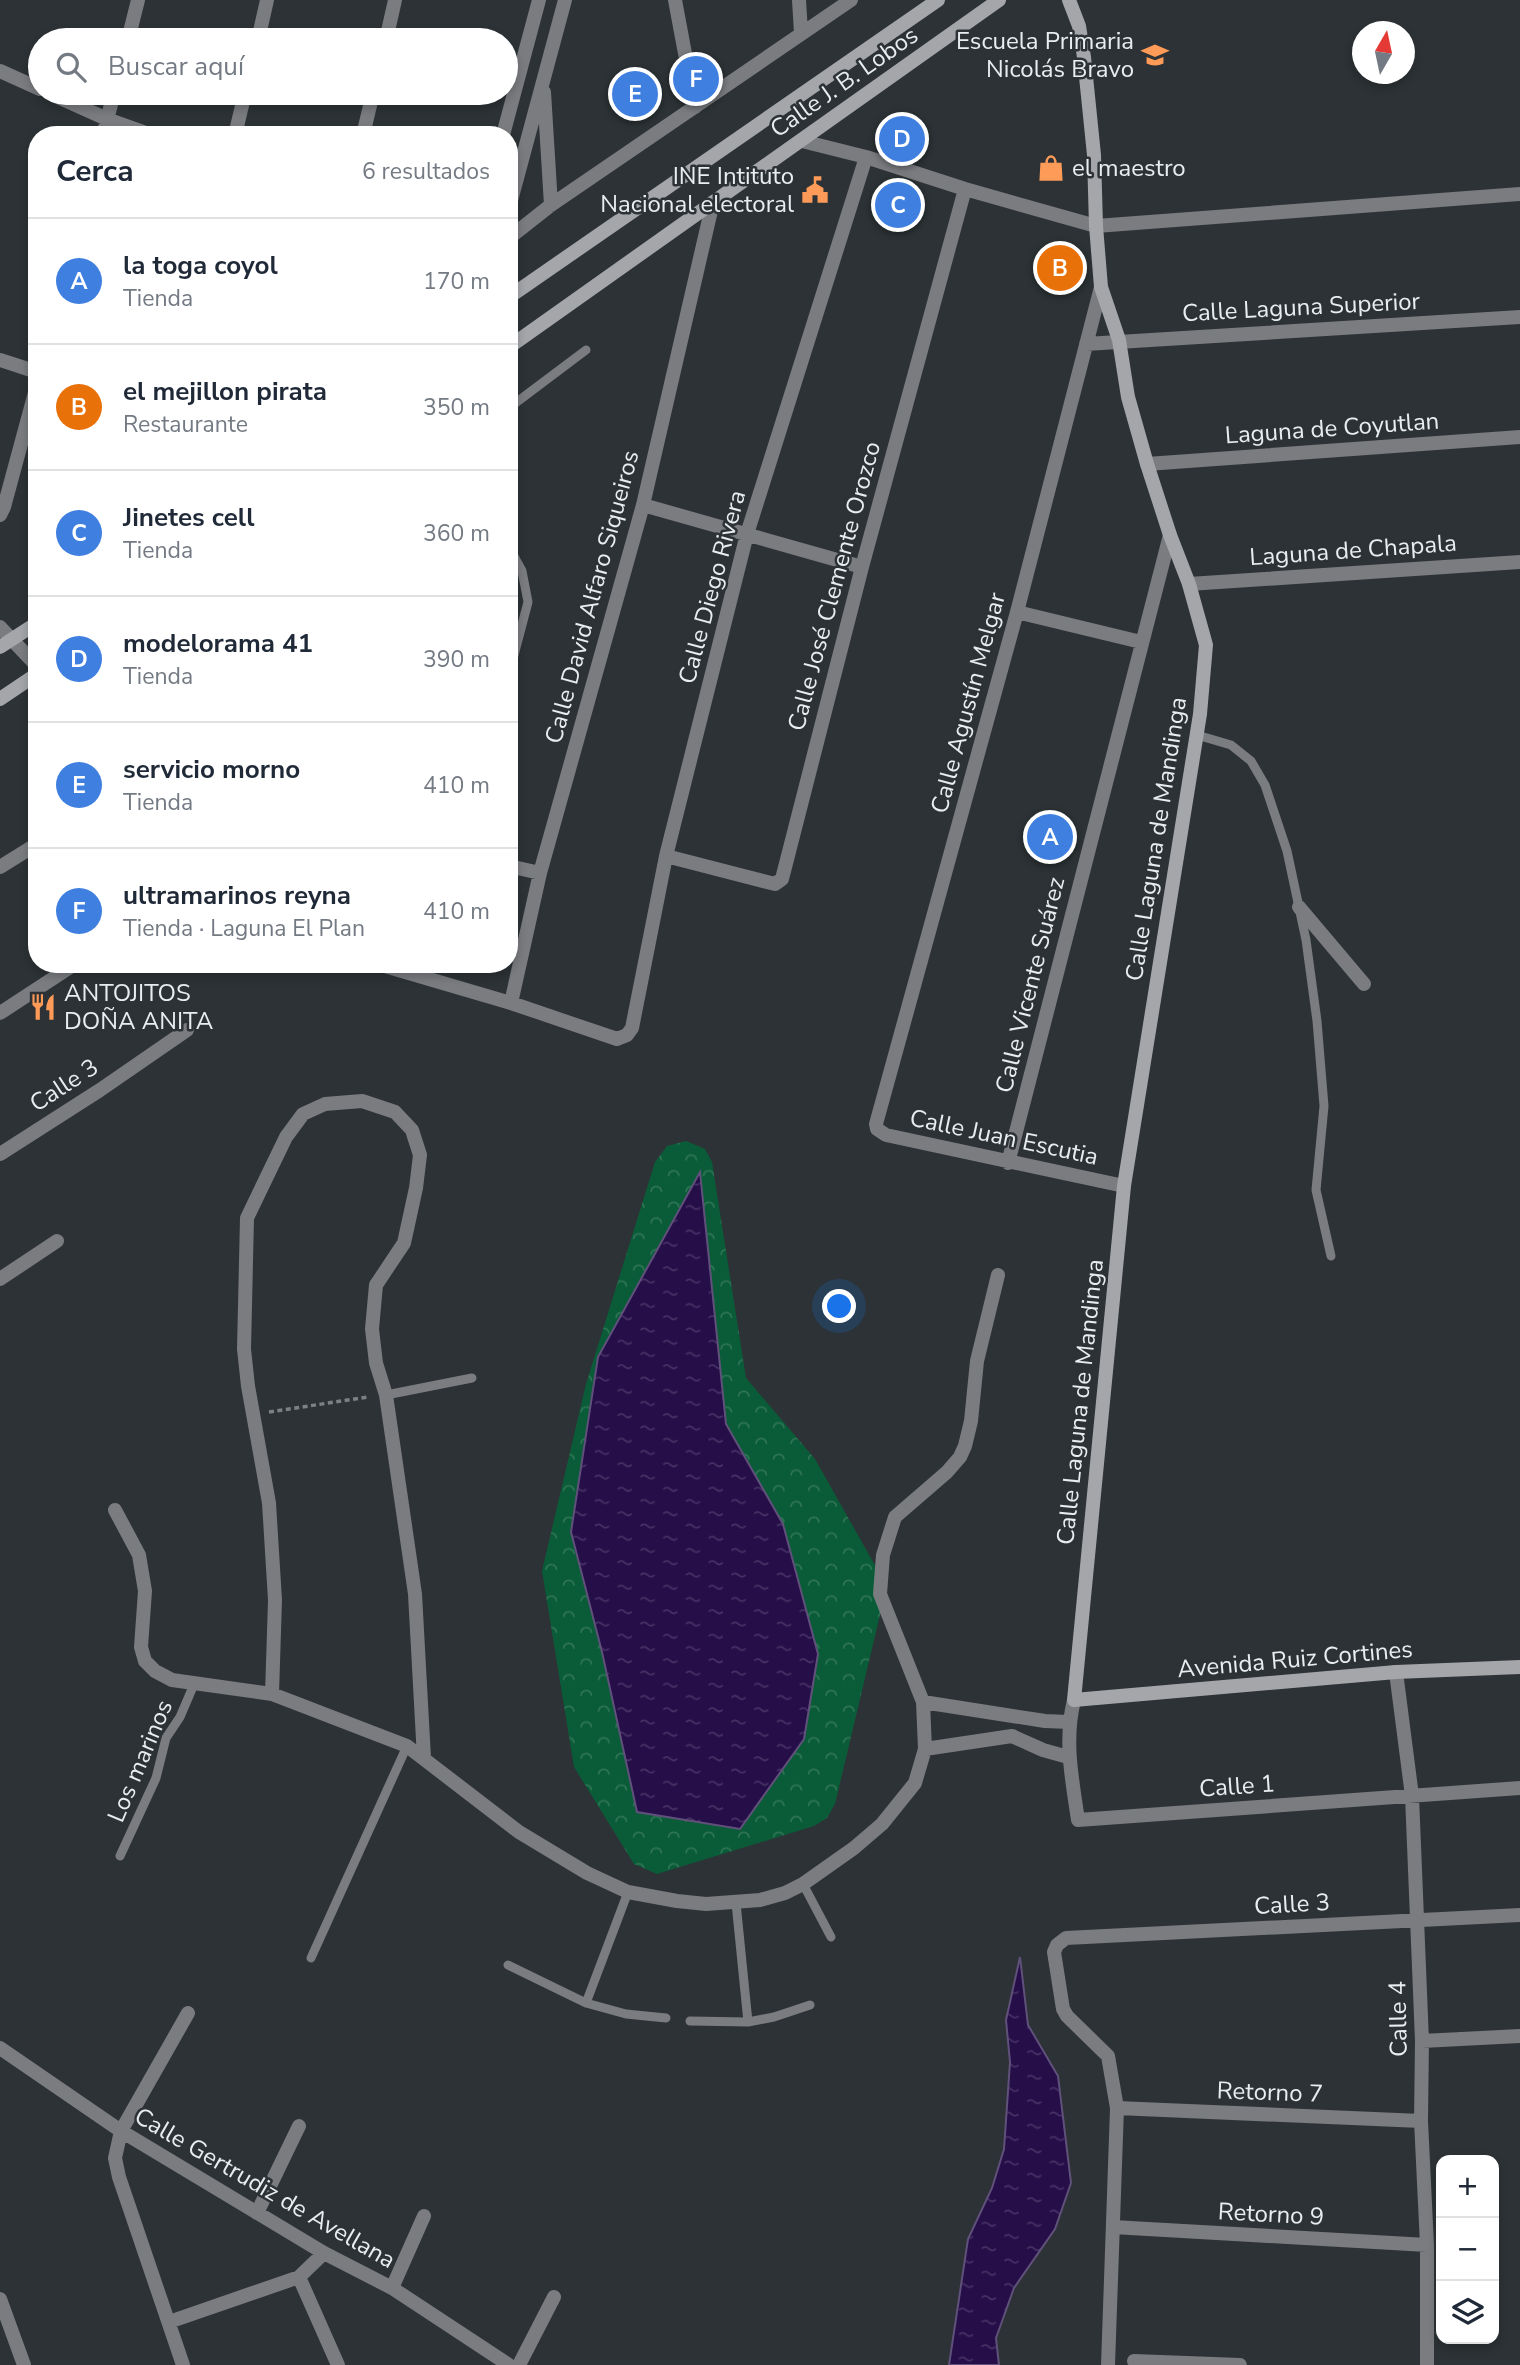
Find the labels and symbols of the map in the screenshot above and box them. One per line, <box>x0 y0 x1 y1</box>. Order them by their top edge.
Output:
street label: Calle J. B. Lobos <box>764 19 924 145</box>
north arrow <box>1352 21 1415 84</box>
place label: Escuela Primaria Nicolás Bravo <box>956 25 1134 85</box>
school or university icon: Escuela Primaria Nicolás Bravo <box>1140 40 1170 70</box>
pin: F <box>673 53 719 105</box>
pin: E <box>612 68 658 120</box>
pin: D <box>879 113 925 165</box>
place label: el maestro <box>1072 152 1186 184</box>
shop icon: el maestro <box>1036 153 1066 183</box>
place label: INE Intituto Nacional electoral <box>600 160 794 220</box>
public building icon: INE Intituto Nacional electoral <box>800 175 830 205</box>
pin: C <box>875 179 921 231</box>
pin: B <box>1037 242 1083 294</box>
street label: Calle Laguna Superior <box>1181 285 1421 329</box>
street label: Laguna de Coyutlan <box>1224 405 1440 451</box>
street label: Calle José Clemente Orozco <box>780 438 888 734</box>
street label: Calle David Alfaro Siqueiros <box>537 447 647 747</box>
street label: Calle Diego Rivera <box>671 487 753 687</box>
street label: Laguna de Chapala <box>1248 527 1458 573</box>
street label: Calle Agustín Melgar <box>923 589 1013 817</box>
street label: Calle Laguna de Mandinga <box>1118 695 1194 983</box>
pin: A <box>1027 811 1073 863</box>
street label: Calle Vicente Suárez <box>988 874 1072 1096</box>
place label: ANTOJITOS DOÑA ANITA <box>64 977 214 1037</box>
restaurant icon: ANTOJITOS DOÑA ANITA <box>28 992 58 1022</box>
street label: Calle 3 <box>23 1051 105 1119</box>
street label: Calle Juan Escutia <box>907 1101 1101 1173</box>
street label: Calle Laguna de Mandinga <box>1049 1258 1111 1546</box>
your location <box>822 1289 856 1323</box>
street label: Avenida Ruiz Cortines <box>1176 1633 1414 1685</box>
street label: Los marinos <box>100 1695 180 1827</box>
street label: Calle 1 <box>1198 1767 1276 1805</box>
street label: Calle 3 <box>1253 1886 1331 1922</box>
street label: Calle 4 <box>1381 1981 1415 2057</box>
street label: Retorno 7 <box>1216 2074 1324 2110</box>
street label: Calle Gertrudiz de Avellana <box>129 2100 401 2276</box>
street label: Retorno 9 <box>1217 2195 1325 2233</box>

